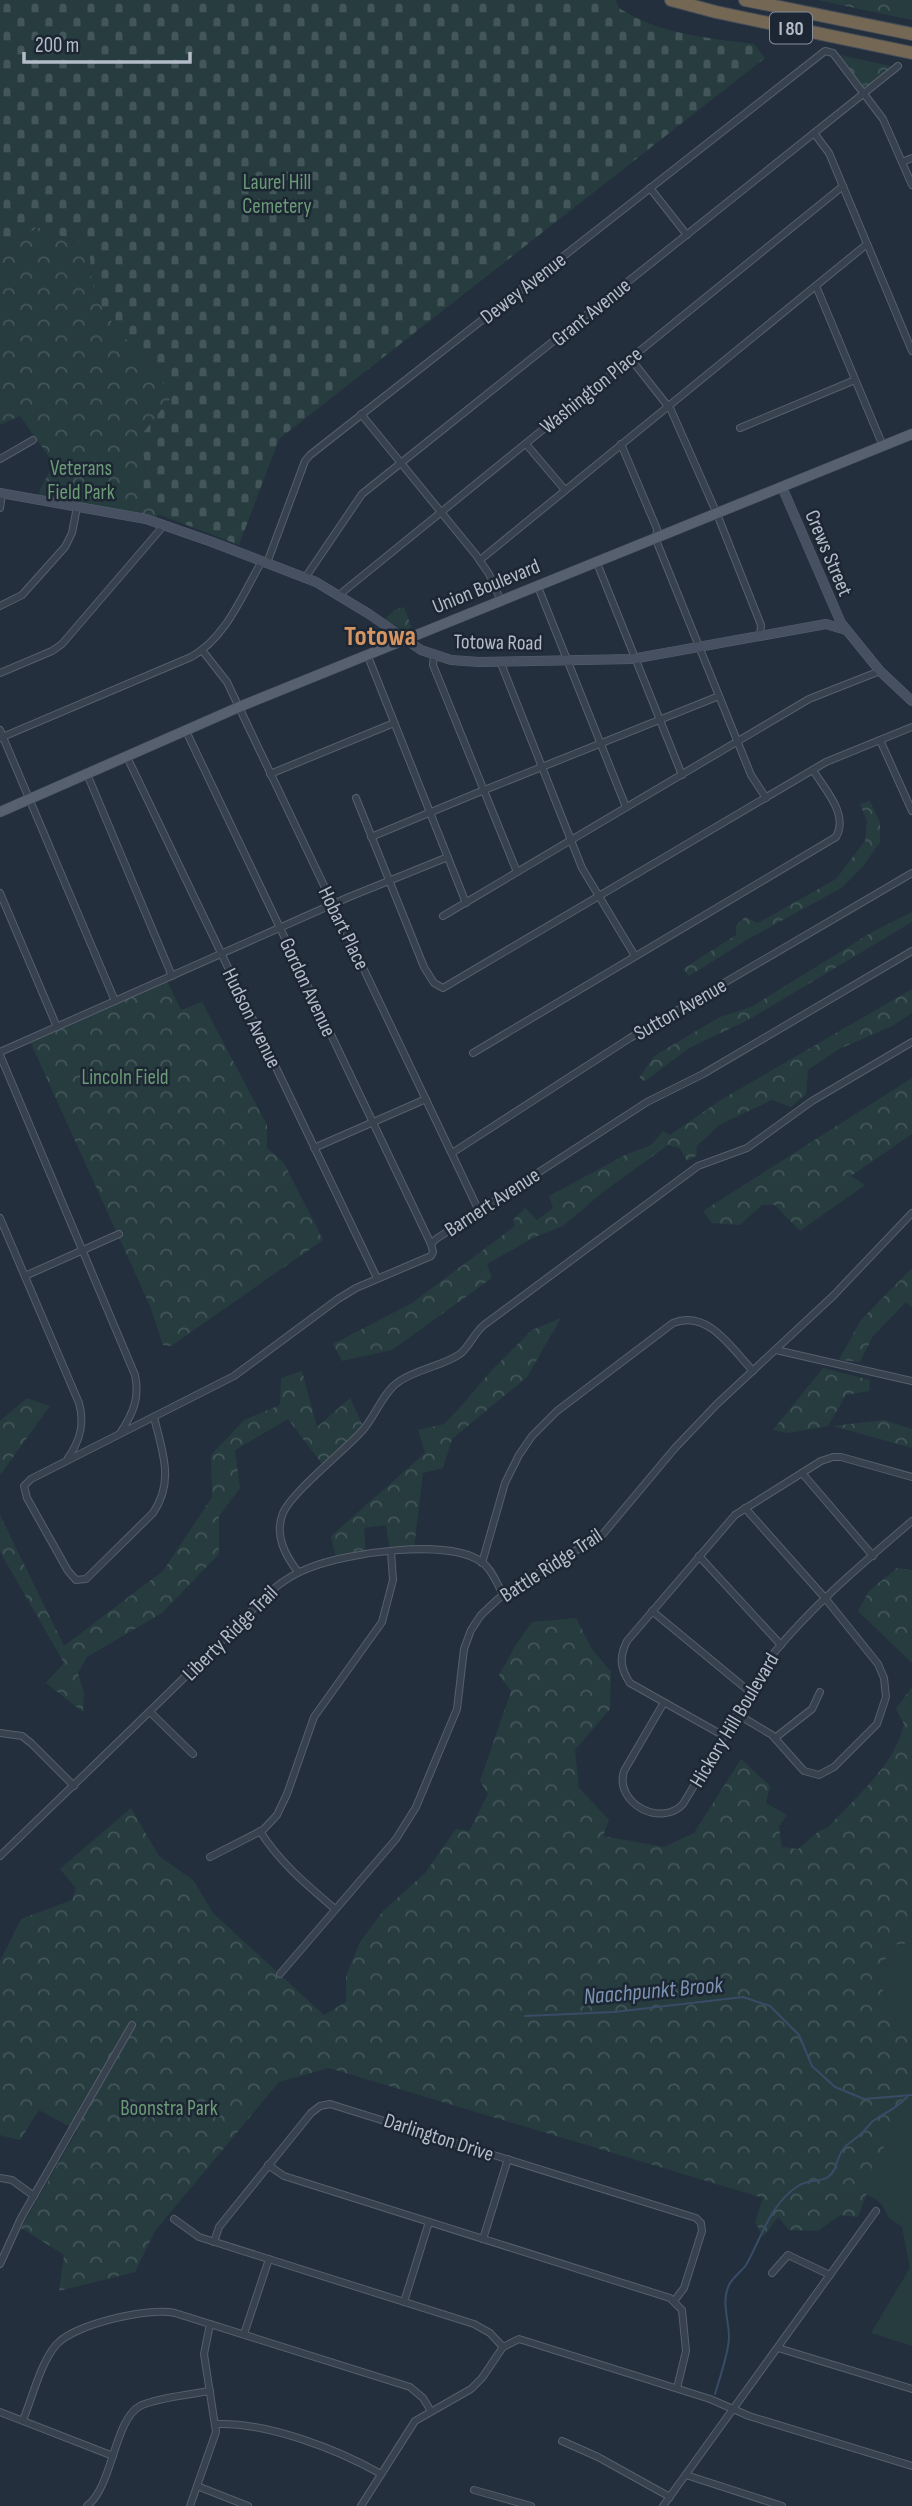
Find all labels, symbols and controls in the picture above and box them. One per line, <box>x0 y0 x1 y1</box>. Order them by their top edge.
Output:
road number: I 80 <box>770 12 812 44</box>
scale bar <box>24 21 191 65</box>
text: 200 m <box>35 33 79 58</box>
park label: Laurel Hill Cemetery <box>242 170 312 219</box>
street label: Dewey Avenue <box>476 247 571 329</box>
street label: Grant Avenue <box>547 273 636 352</box>
street label: Washington Place <box>535 342 647 439</box>
park label: Veterans Field Park <box>47 456 115 505</box>
street label: Crews Street <box>799 506 858 600</box>
street label: Union Boulevard <box>429 554 544 619</box>
district label: Totowa <box>344 620 416 653</box>
street label: Totowa Road <box>453 629 543 656</box>
street label: Hobart Place <box>313 882 374 974</box>
street label: Gordon Avenue <box>274 934 341 1041</box>
street label: Hudson Avenue <box>217 964 286 1072</box>
street label: Sutton Avenue <box>629 973 731 1046</box>
park label: Lincoln Field <box>81 1065 169 1090</box>
street label: Barnert Avenue <box>440 1162 545 1242</box>
street label: Battle Ridge Trail <box>495 1523 607 1608</box>
street label: Liberty Ridge Trail <box>178 1581 283 1686</box>
street label: Hickory Hill Boulevard <box>685 1649 784 1792</box>
water label: Naachpunkt Brook <box>582 1971 725 2011</box>
park label: Boonstra Park <box>120 2096 218 2121</box>
street label: Darlington Drive <box>381 2108 497 2167</box>

